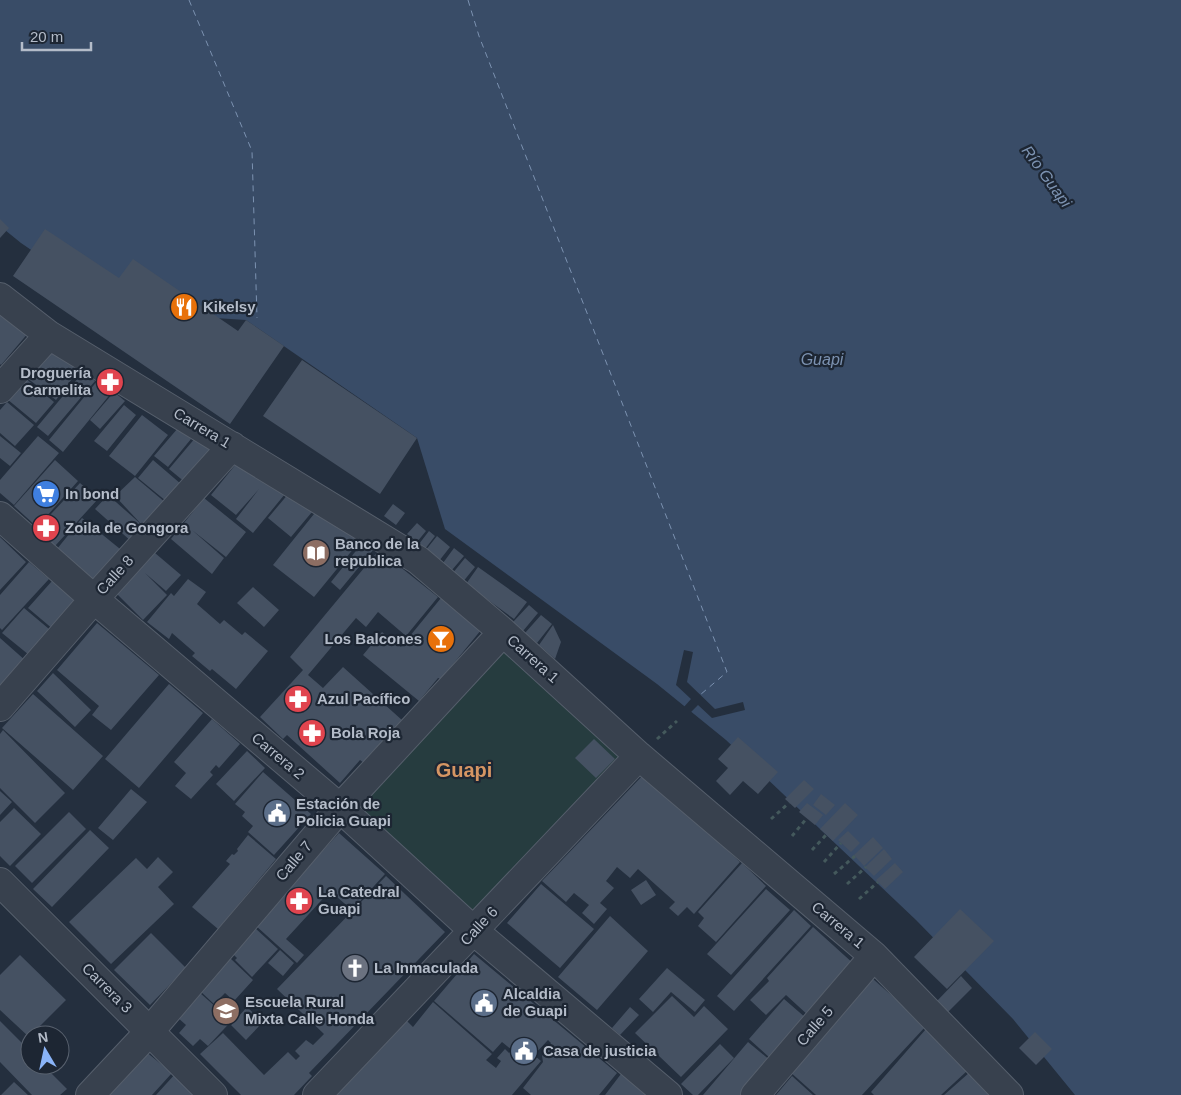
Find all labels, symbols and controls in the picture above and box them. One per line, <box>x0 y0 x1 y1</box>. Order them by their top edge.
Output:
scale bar <box>22 20 91 52</box>
text: 20 m <box>30 28 63 45</box>
water label: Río Guapi <box>1019 142 1075 211</box>
restaurant icon: Kikelsy <box>169 292 199 322</box>
place label: Kikelsy <box>203 298 256 315</box>
water label: Guapi <box>801 351 844 368</box>
place label: Droguería Carmelita <box>20 364 92 398</box>
pharmacy icon: Droguería Carmelita <box>95 367 125 397</box>
street label: Carrera 1 <box>171 404 234 451</box>
supermarket icon: In bond <box>31 479 61 509</box>
place label: In bond <box>65 485 119 502</box>
pharmacy icon: Zoila de Gongora <box>31 513 61 543</box>
place label: Zoila de Gongora <box>65 519 189 536</box>
place label: Banco de la republica <box>335 535 420 569</box>
library icon: Banco de la republica <box>301 538 331 568</box>
street label: Calle 8 <box>93 552 137 598</box>
bar icon: Los Balcones <box>426 624 456 654</box>
place label: Los Balcones <box>324 630 422 647</box>
street label: Carrera 1 <box>504 631 563 686</box>
pharmacy icon: Azul Pacífico <box>283 684 313 714</box>
place label: Azul Pacífico <box>317 690 410 707</box>
pharmacy icon: Bola Roja <box>297 718 327 748</box>
place label: Bola Roja <box>331 724 401 741</box>
street label: Carrera 2 <box>249 729 308 782</box>
district label: Guapi <box>436 759 492 781</box>
place label: Estación de Policia Guapi <box>296 795 391 829</box>
public building icon: Estación de Policia Guapi <box>262 798 292 828</box>
street label: Calle 7 <box>272 837 315 884</box>
place label: La Catedral Guapi <box>318 883 400 917</box>
pharmacy icon: La Catedral Guapi <box>284 886 314 916</box>
street label: Carrera 1 <box>809 898 868 951</box>
street label: Calle 6 <box>456 903 501 949</box>
church icon: La Inmaculada <box>340 953 370 983</box>
street label: Carrera 3 <box>79 959 136 1016</box>
place label: La Inmaculada <box>374 959 479 976</box>
place label: Alcaldia de Guapi <box>503 985 567 1019</box>
public building icon: Alcaldia de Guapi <box>469 988 499 1018</box>
place label: Escuela Rural Mixta Calle Honda <box>245 993 375 1027</box>
school or university icon: Escuela Rural Mixta Calle Honda <box>211 996 241 1026</box>
street label: Calle 5 <box>793 1002 836 1049</box>
north arrow <box>20 1025 70 1075</box>
text: N <box>37 1028 49 1046</box>
public building icon: Casa de justicia <box>509 1036 539 1066</box>
place label: Casa de justicia <box>543 1042 657 1059</box>

